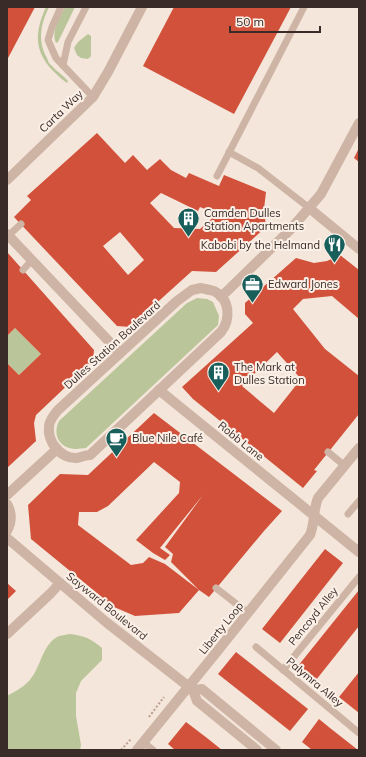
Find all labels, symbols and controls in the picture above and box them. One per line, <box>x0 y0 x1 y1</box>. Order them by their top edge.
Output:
scale bar <box>230 8 320 34</box>
text: 50 m <box>236 14 264 29</box>
street label: Carta Way <box>36 87 86 135</box>
building icon: Camden Dulles Station Apartments <box>176 206 202 239</box>
place label: Camden Dulles Station Apartments <box>204 206 304 233</box>
restaurant icon: Kabobi by the Helmand <box>322 232 348 265</box>
place label: Kabobi by the Helmand <box>201 238 320 252</box>
office icon: Edward Jones <box>240 271 266 304</box>
place label: Edward Jones <box>268 277 338 291</box>
street label: Dulles Station Boulevard <box>61 298 163 392</box>
building icon: The Mark at Dulles Station <box>206 360 232 393</box>
place label: The Mark at Dulles Station <box>234 360 305 387</box>
street label: Robb Lane <box>215 418 267 464</box>
cafe icon: Blue Nile Café <box>103 425 129 458</box>
place label: Blue Nile Café <box>132 431 203 445</box>
street label: Sayward Boulevard <box>64 569 150 643</box>
street label: Pencoyd Alley <box>285 584 341 648</box>
street label: Liberty Loop <box>196 599 247 657</box>
street label: Palymra Alley <box>284 654 346 710</box>

